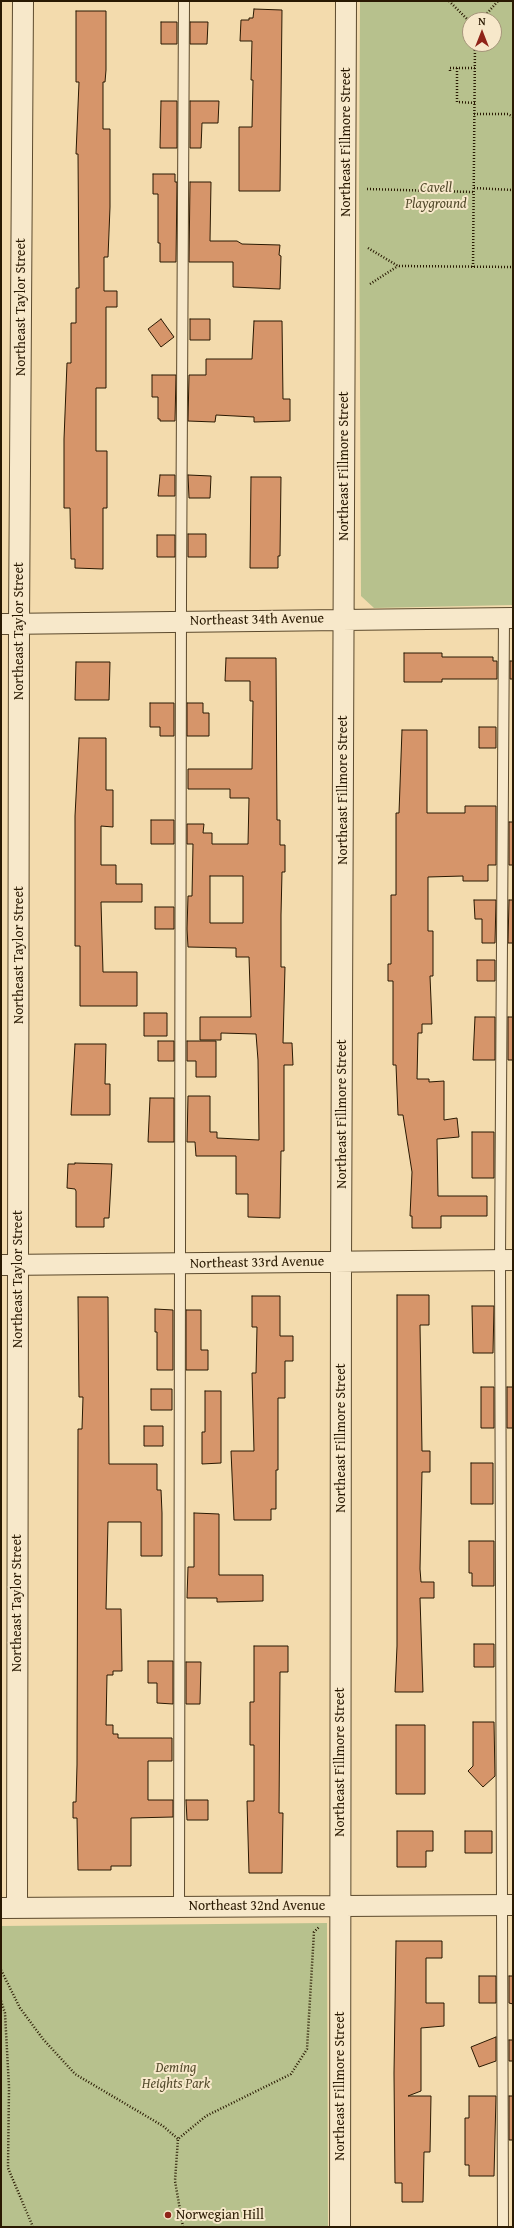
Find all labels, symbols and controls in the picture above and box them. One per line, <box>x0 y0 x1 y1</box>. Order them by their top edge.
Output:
north arrow <box>462 12 502 52</box>
text: N <box>478 13 486 29</box>
street label: Northeast Fillmore Street <box>338 67 354 217</box>
park label: Cavell Playground <box>405 180 467 212</box>
street label: Northeast Taylor Street <box>13 238 29 376</box>
street label: Northeast Fillmore Street <box>336 391 352 541</box>
street label: Northeast Taylor Street <box>11 562 27 700</box>
street label: Northeast 34th Avenue <box>190 610 324 630</box>
street label: Northeast Fillmore Street <box>335 715 351 865</box>
street label: Northeast Taylor Street <box>11 886 27 1024</box>
street label: Northeast Fillmore Street <box>334 1039 350 1189</box>
street label: Northeast Taylor Street <box>10 1210 26 1348</box>
street label: Northeast 33rd Avenue <box>190 1253 324 1273</box>
street label: Northeast Fillmore Street <box>333 1363 349 1513</box>
street label: Northeast Taylor Street <box>9 1534 25 1672</box>
street label: Northeast Fillmore Street <box>332 1687 348 1837</box>
street label: Northeast 32nd Avenue <box>189 1898 325 1914</box>
street label: Northeast Fillmore Street <box>332 2011 348 2161</box>
park label: Deming Heights Park <box>142 2060 210 2092</box>
place label: Norwegian Hill <box>176 2207 264 2223</box>
marker: Norwegian Hill <box>163 2210 173 2220</box>

